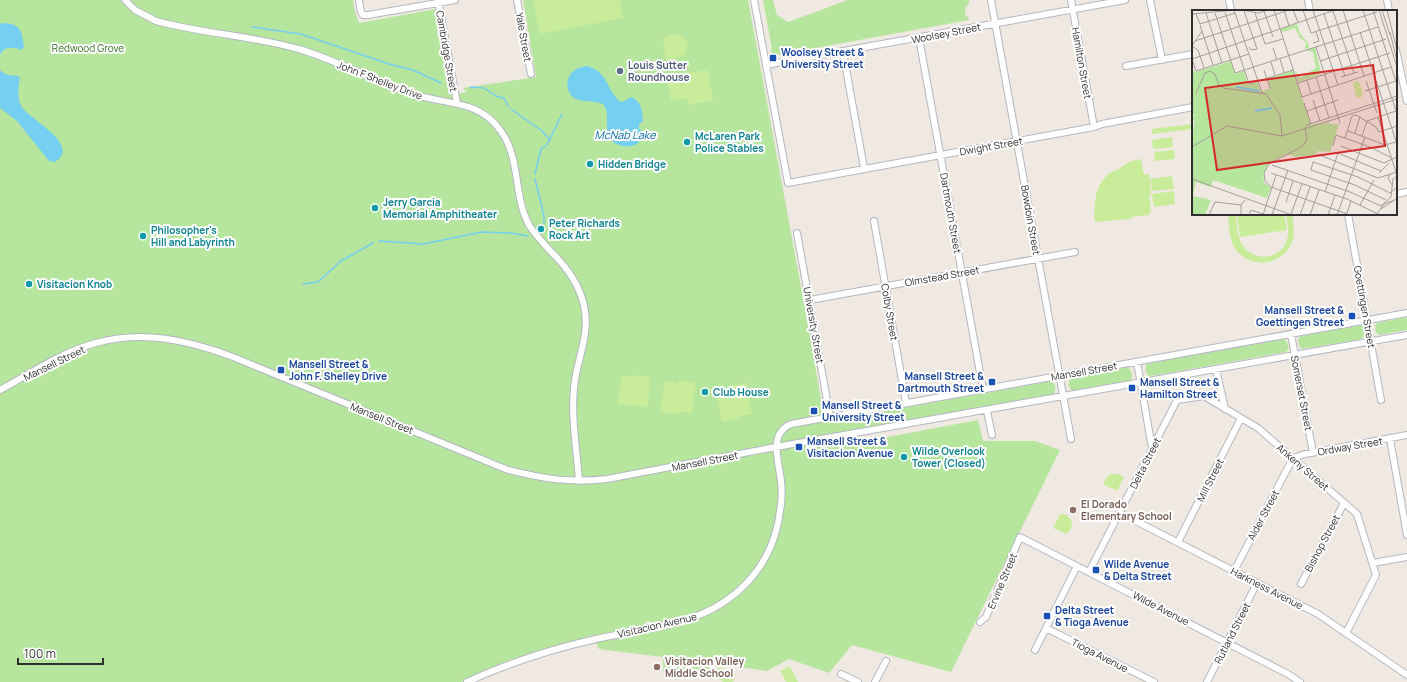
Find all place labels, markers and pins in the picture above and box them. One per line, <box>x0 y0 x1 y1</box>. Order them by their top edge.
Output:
place label: Woolsey Street & University Street <box>781 45 864 71</box>
marker: Woolsey Street & University Street <box>768 53 778 63</box>
place label: Louis Sutter Roundhouse <box>628 58 690 84</box>
marker: Louis Sutter Roundhouse <box>615 66 625 76</box>
place label: McLaren Park Police Stables <box>695 129 764 155</box>
marker: McLaren Park Police Stables <box>682 137 692 147</box>
place label: Hidden Bridge <box>598 157 666 171</box>
marker: Hidden Bridge <box>585 159 595 169</box>
place label: Jerry Garcia Memorial Amphitheater <box>383 195 497 221</box>
marker: Jerry Garcia Memorial Amphitheater <box>370 203 380 213</box>
place label: Peter Richards Rock Art <box>549 216 621 242</box>
place label: Philosopher's Hill and Labyrinth <box>151 223 235 249</box>
marker: Peter Richards Rock Art <box>536 224 546 234</box>
marker: Philosopher's Hill and Labyrinth <box>138 231 148 241</box>
place label: Visitacion Knob <box>37 277 112 291</box>
marker: Visitacion Knob <box>24 279 34 289</box>
place label: Mansell Street & Goettingen Street <box>1256 303 1344 329</box>
marker: Mansell Street & Goettingen Street <box>1347 311 1357 321</box>
place label: Mansell Street & John F. Shelley Drive <box>289 357 387 383</box>
marker: Mansell Street & John F. Shelley Drive <box>276 365 286 375</box>
place label: Mansell Street & Dartmouth Street <box>898 369 984 395</box>
place label: Mansell Street & Hamilton Street <box>1140 375 1220 401</box>
marker: Mansell Street & Dartmouth Street <box>987 377 997 387</box>
marker: Mansell Street & Hamilton Street <box>1127 383 1137 393</box>
place label: Club House <box>713 385 769 399</box>
marker: Club House <box>700 387 710 397</box>
place label: Mansell Street & University Street <box>822 398 905 424</box>
marker: Mansell Street & University Street <box>809 406 819 416</box>
place label: Mansell Street & Visitacion Avenue <box>807 434 893 460</box>
marker: Mansell Street & Visitacion Avenue <box>794 442 804 452</box>
place label: Wilde Overlook Tower (Closed) <box>912 444 986 470</box>
marker: Wilde Overlook Tower (Closed) <box>899 452 909 462</box>
place label: El Dorado Elementary School <box>1081 497 1172 523</box>
marker: El Dorado Elementary School <box>1068 505 1078 515</box>
place label: Wilde Avenue & Delta Street <box>1104 557 1172 583</box>
marker: Wilde Avenue & Delta Street <box>1091 565 1101 575</box>
place label: Delta Street & Tioga Avenue <box>1055 603 1129 629</box>
marker: Delta Street & Tioga Avenue <box>1042 611 1052 621</box>
place label: Visitacion Valley Middle School <box>665 654 744 680</box>
marker: Visitacion Valley Middle School <box>652 662 662 672</box>

